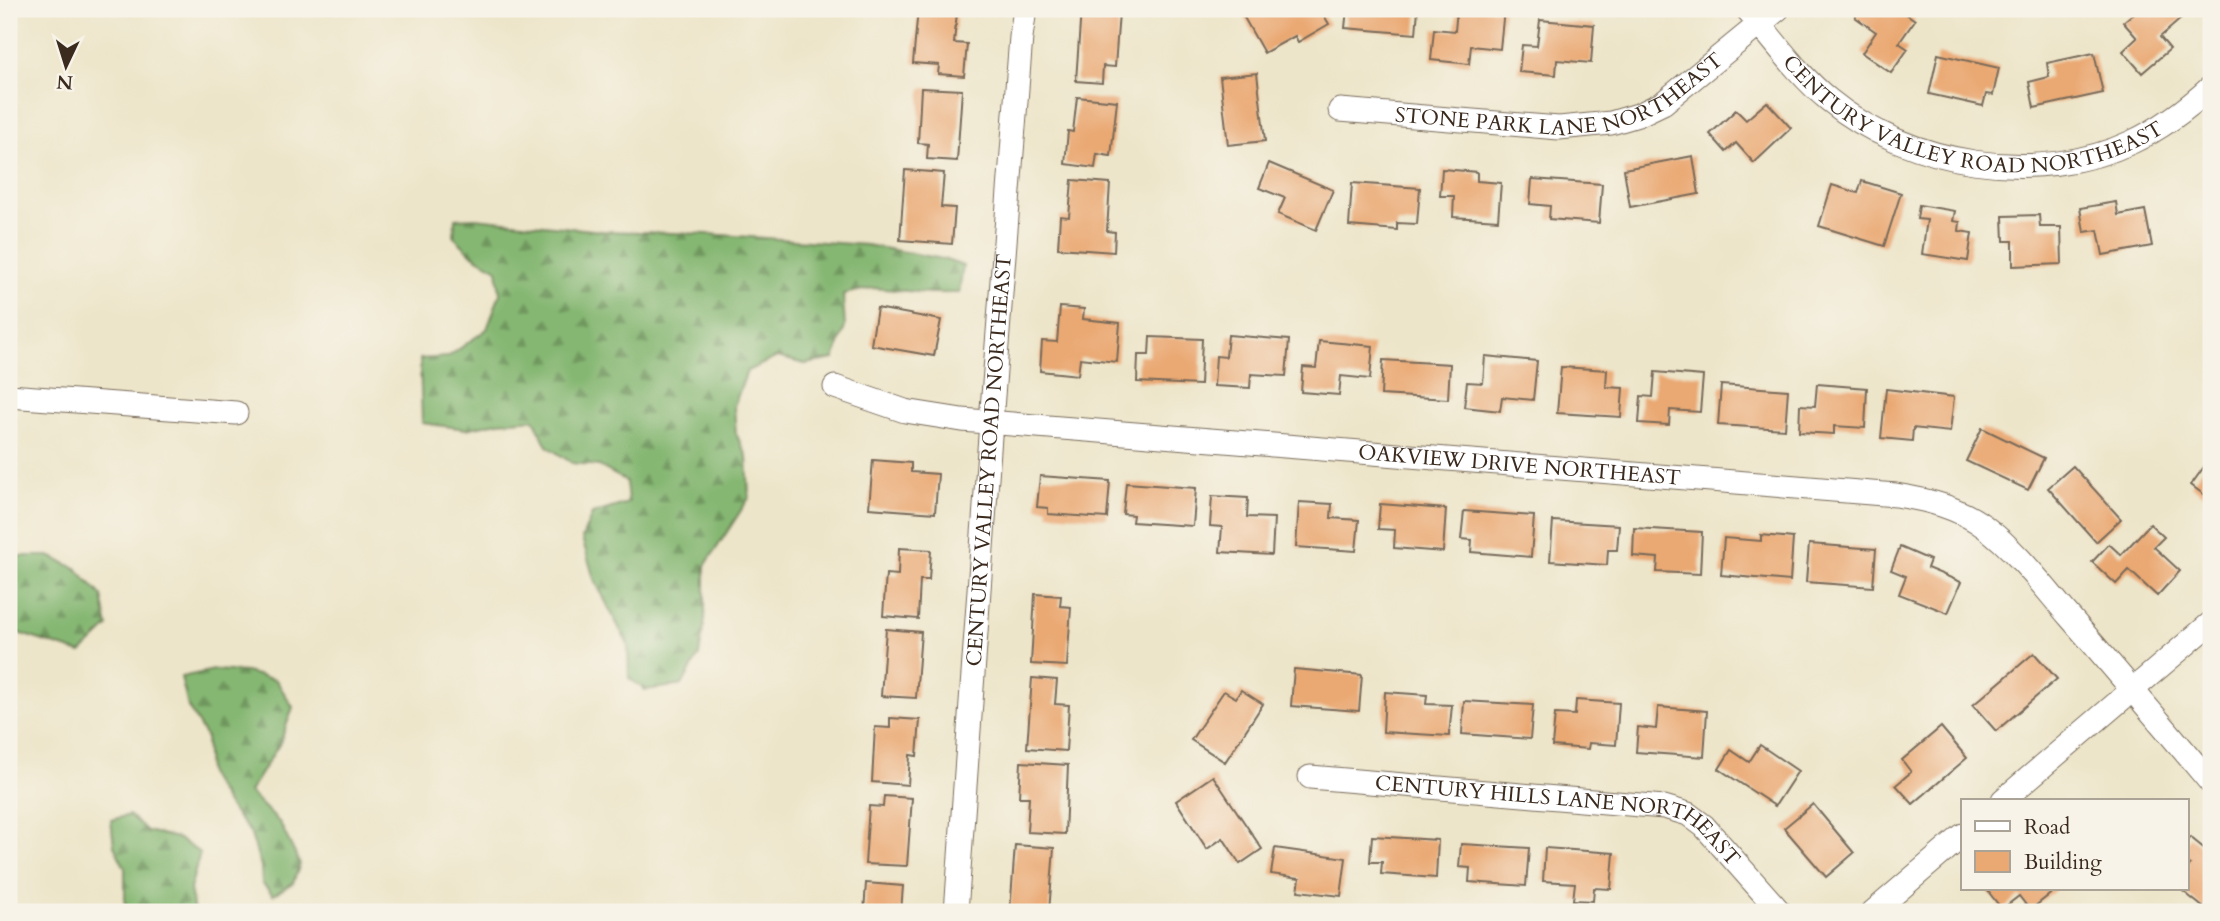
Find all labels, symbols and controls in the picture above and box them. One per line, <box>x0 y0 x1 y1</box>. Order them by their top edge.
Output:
north arrow <box>32 32 102 102</box>
street label: STONE PARK LANE NORTHEAST <box>1394 46 1729 143</box>
street label: CENTURY VALLEY ROAD NORTHEAST <box>1776 48 2168 180</box>
text: N <box>55 68 74 96</box>
street label: CENTURY VALLEY ROAD NORTHEAST <box>959 253 1019 667</box>
street label: OAKVIEW DRIVE NORTHEAST <box>1357 437 1682 492</box>
street label: CENTURY HILLS LANE NORTHEAST <box>1374 768 1747 872</box>
legend <box>1961 799 2188 890</box>
text: Road <box>2024 813 2070 842</box>
text: Building <box>2024 848 2102 877</box>

